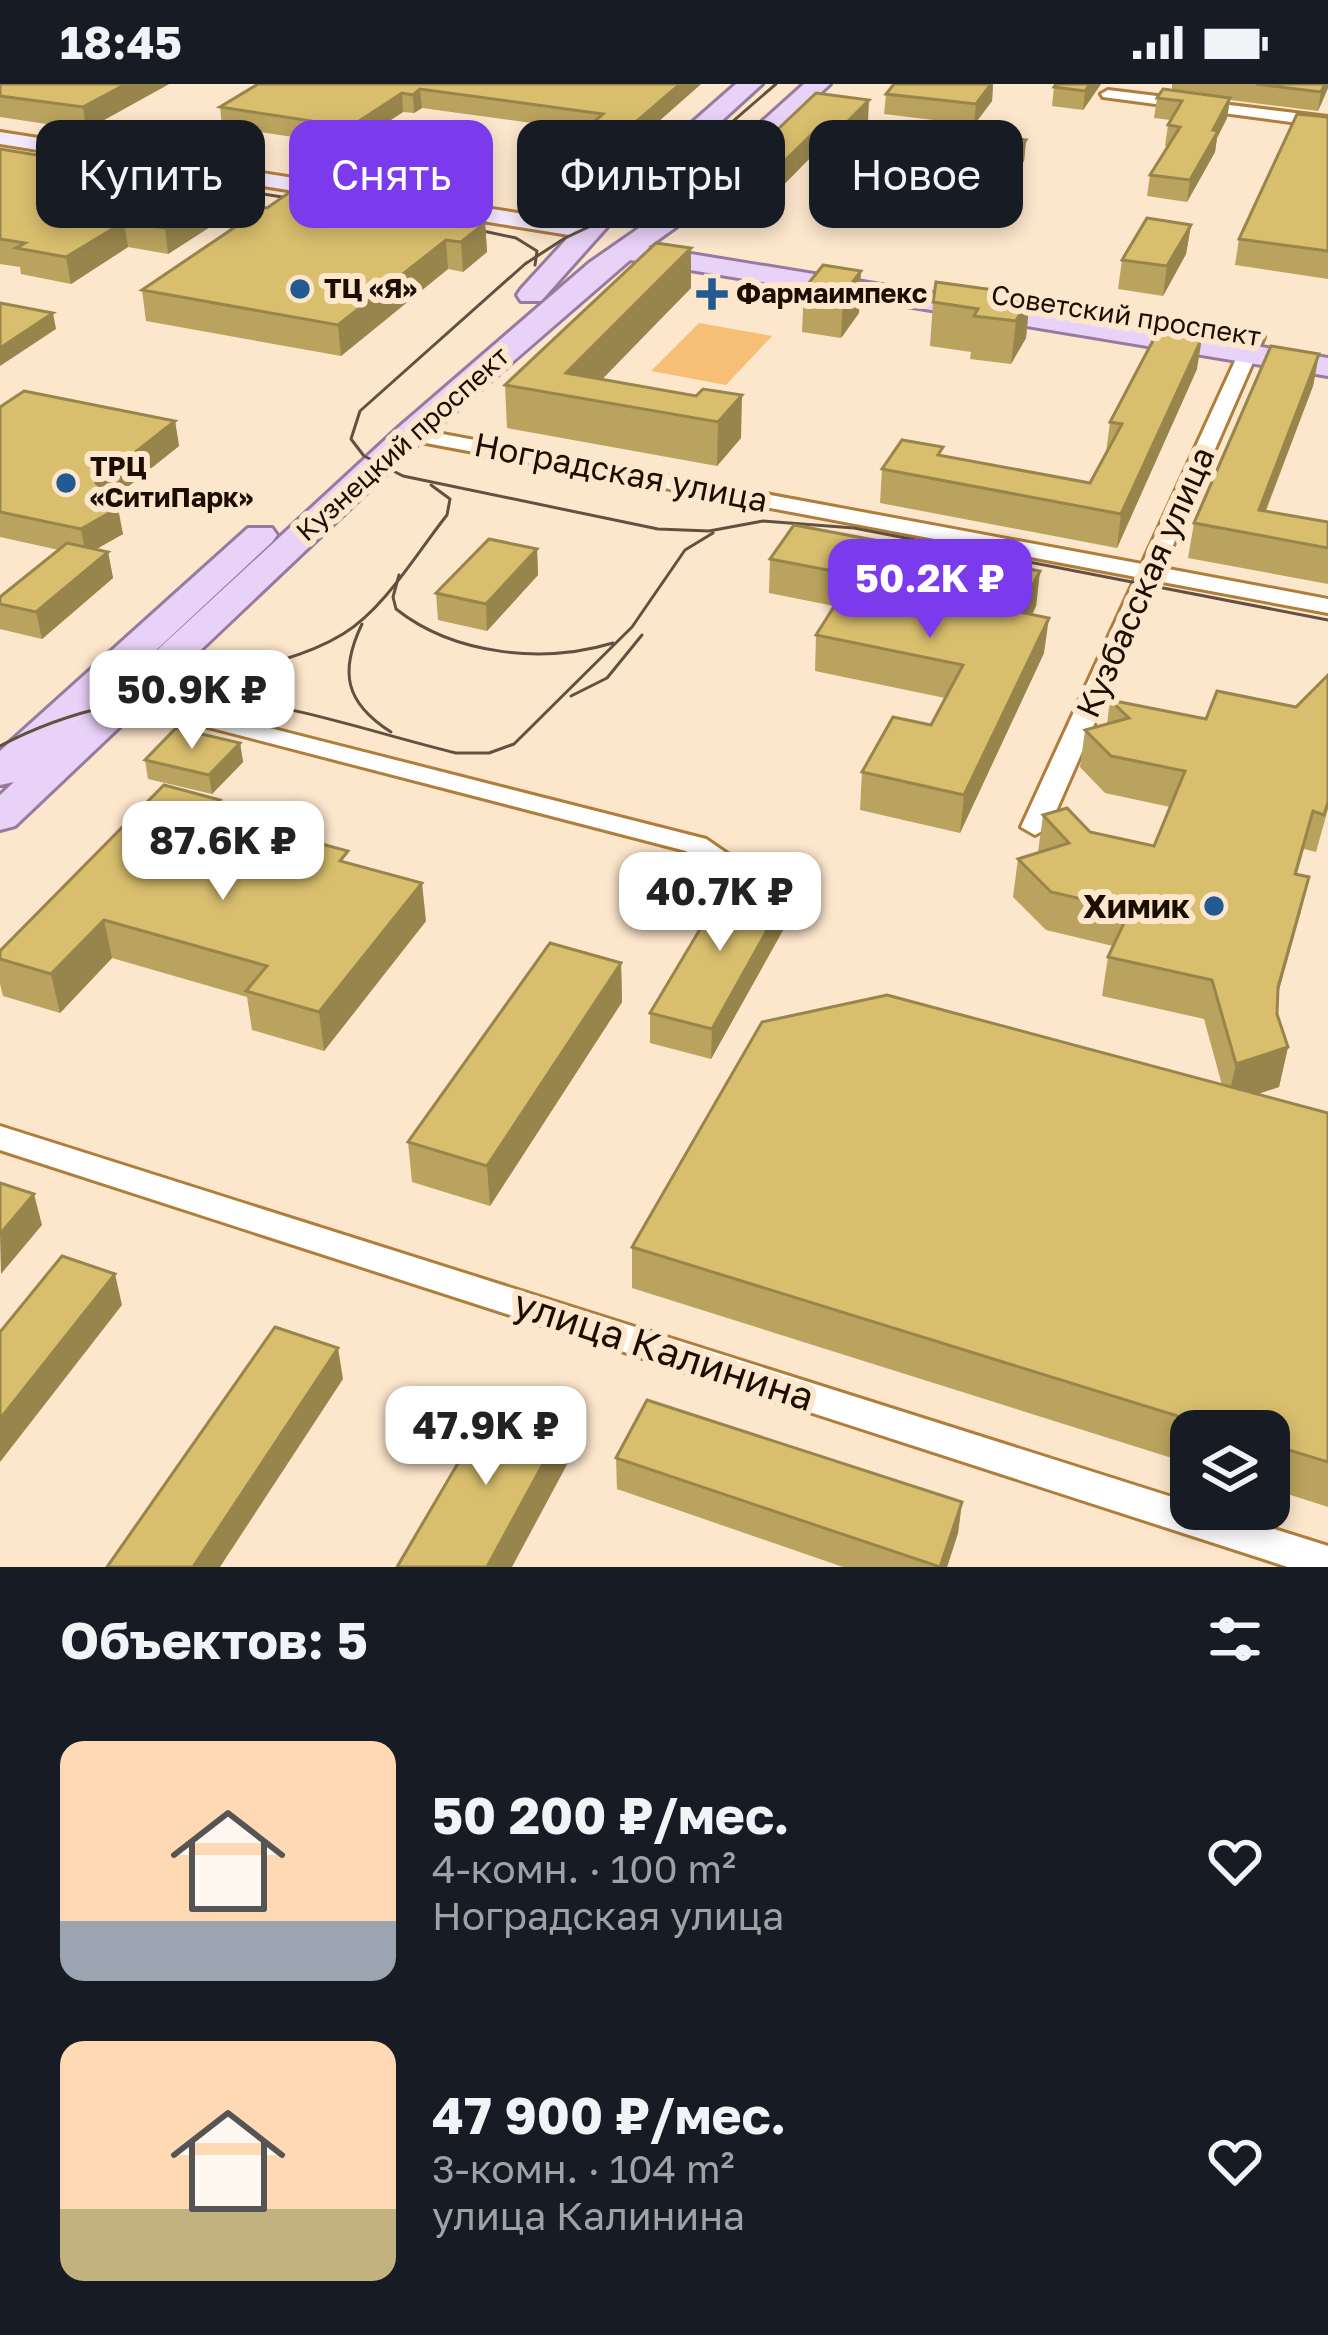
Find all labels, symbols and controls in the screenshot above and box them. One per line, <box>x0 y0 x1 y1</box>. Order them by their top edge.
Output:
text: 18:45 <box>60 15 182 69</box>
chip: Купить <box>36 120 265 228</box>
chip: Снять <box>289 120 493 228</box>
chip: Фильтры <box>517 120 785 228</box>
chip: Новое <box>809 120 1023 228</box>
place label: ТЦ «Я» <box>324 272 417 304</box>
marker: ТЦ «Я» <box>287 276 313 302</box>
place label: Фармаимпекс <box>736 277 927 309</box>
street label: Советский проспект <box>989 278 1263 352</box>
marker: Фармаимпекс <box>699 281 725 307</box>
street label: Кузнецкий проспект <box>289 339 515 547</box>
street label: Ноградская улица <box>471 424 771 519</box>
street label: Кузбасская улица <box>1067 440 1222 723</box>
place label: ТРЦ «СитиПарк» <box>90 450 253 513</box>
marker: ТРЦ «СитиПарк» <box>53 470 79 496</box>
pin: 50.2K ₽ <box>819 539 1041 641</box>
text: 50.2K ₽ <box>855 554 1005 601</box>
pin: 50.9K ₽ <box>81 650 303 752</box>
text: 50.9K ₽ <box>117 665 267 712</box>
pin: 87.6K ₽ <box>112 801 334 903</box>
text: 87.6K ₽ <box>149 816 297 863</box>
pin: 40.7K ₽ <box>609 852 831 954</box>
text: 40.7K ₽ <box>646 867 794 914</box>
place label: Химик <box>1083 886 1190 925</box>
marker: Химик <box>1201 893 1227 919</box>
street label: улица Калинина <box>508 1279 820 1420</box>
pin: 47.9K ₽ <box>375 1386 597 1488</box>
text: 47.9K ₽ <box>412 1401 560 1448</box>
map controls <box>1170 1410 1290 1530</box>
button: layers <box>1170 1410 1290 1530</box>
icon: filters <box>1202 1606 1268 1672</box>
text: Объектов: 5 <box>60 1609 368 1670</box>
text: 50 200 ₽/мес. <box>432 1784 790 1845</box>
icon: home <box>156 1789 300 1933</box>
icon: heart <box>1202 1828 1268 1894</box>
text: 4-комн. · 100 m² <box>432 1845 736 1892</box>
text: Ноградская улица <box>432 1892 784 1939</box>
text: 47 900 ₽/мес. <box>432 2084 786 2145</box>
icon: home <box>156 2089 300 2233</box>
icon: heart <box>1202 2128 1268 2194</box>
text: 3-комн. · 104 m² <box>432 2145 735 2192</box>
text: улица Калинина <box>432 2192 745 2239</box>

